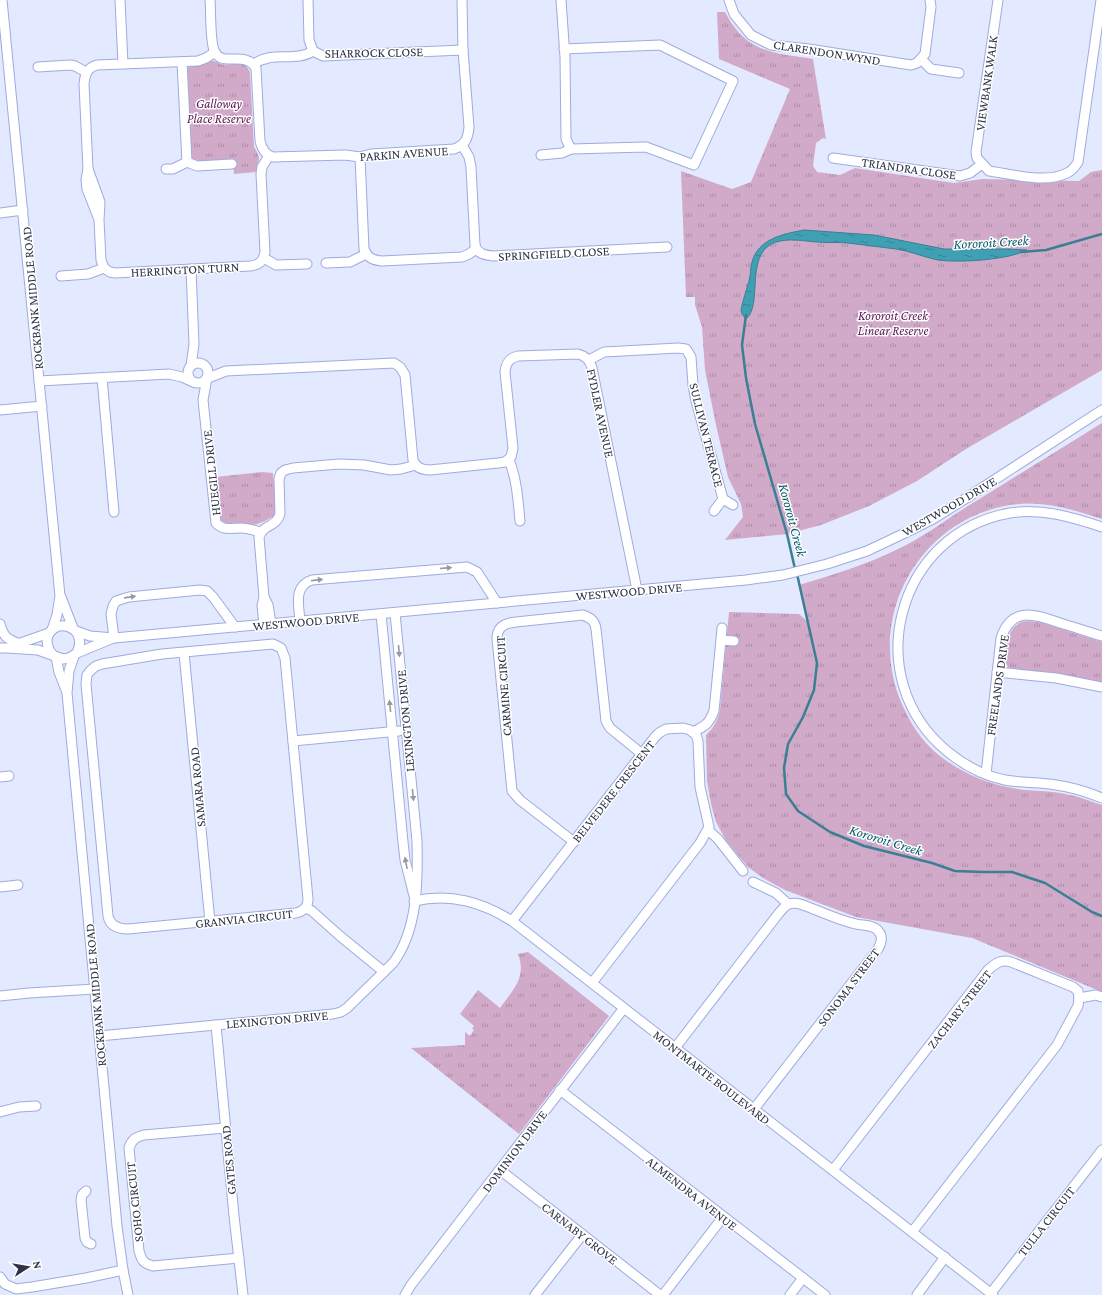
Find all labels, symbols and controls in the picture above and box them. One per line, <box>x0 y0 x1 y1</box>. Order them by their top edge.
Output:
street label: VIEWBANK WALK <box>972 34 1001 132</box>
street label: CLARENDON WYND <box>772 37 882 68</box>
street label: SHARROCK CLOSE <box>325 44 423 61</box>
park label: Galloway Place Reserve <box>187 96 251 126</box>
street label: PARKIN AVENUE <box>359 143 449 164</box>
street label: TRIANDRA CLOSE <box>861 154 957 183</box>
street label: ROCKBANK MIDDLE ROAD <box>19 226 46 370</box>
water label: Kororoit Creek <box>953 232 1030 252</box>
street label: SPRINGFIELD CLOSE <box>498 243 610 264</box>
street label: HERRINGTON TURN <box>130 259 240 280</box>
park label: Kororoit Creek Linear Reserve <box>858 308 929 338</box>
street label: FYDLER AVENUE <box>584 367 617 459</box>
street label: SULLIVAN TERRACE <box>686 381 727 489</box>
street label: HUEGILL DRIVE <box>200 429 223 516</box>
street label: WESTWOOD DRIVE <box>899 473 999 540</box>
water label: Kororoit Creek <box>776 482 811 559</box>
one-way arrow <box>440 565 452 572</box>
one-way arrow <box>311 577 323 583</box>
street label: WESTWOOD DRIVE <box>575 579 683 604</box>
one-way arrow <box>124 594 136 600</box>
street label: WESTWOOD DRIVE <box>252 609 360 634</box>
street label: FREELANDS DRIVE <box>983 634 1012 736</box>
street label: CARMINE CIRCUIT <box>493 635 514 737</box>
one-way arrow <box>396 645 402 657</box>
street label: LEXINGTON DRIVE <box>394 669 417 773</box>
one-way arrow <box>387 700 393 712</box>
street label: BELVEDERE CRESCENT <box>569 737 658 845</box>
street label: SAMARA ROAD <box>187 746 208 827</box>
one-way arrow <box>409 789 416 801</box>
water label: Kororoit Creek <box>848 821 925 859</box>
one-way arrow <box>403 857 409 869</box>
street label: GRANVIA CIRCUIT <box>195 906 294 931</box>
street label: ROCKBANK MIDDLE ROAD <box>82 923 109 1067</box>
street label: SONOMA STREET <box>814 945 883 1029</box>
street label: ZACHARY STREET <box>924 967 995 1051</box>
street label: LEXINGTON DRIVE <box>225 1008 329 1031</box>
street label: MONTMARTE BOULEVARD <box>650 1027 773 1128</box>
street label: DOMINION DRIVE <box>479 1107 550 1195</box>
street label: GATES ROAD <box>218 1125 239 1195</box>
street label: ALMENDRA AVENUE <box>643 1153 740 1234</box>
street label: SOHO CIRCUIT <box>123 1161 146 1243</box>
street label: TULLA CIRCUIT <box>1015 1184 1078 1259</box>
street label: CARNABY GROVE <box>539 1199 621 1268</box>
north arrow <box>8 1247 48 1287</box>
text: N <box>31 1260 45 1270</box>

